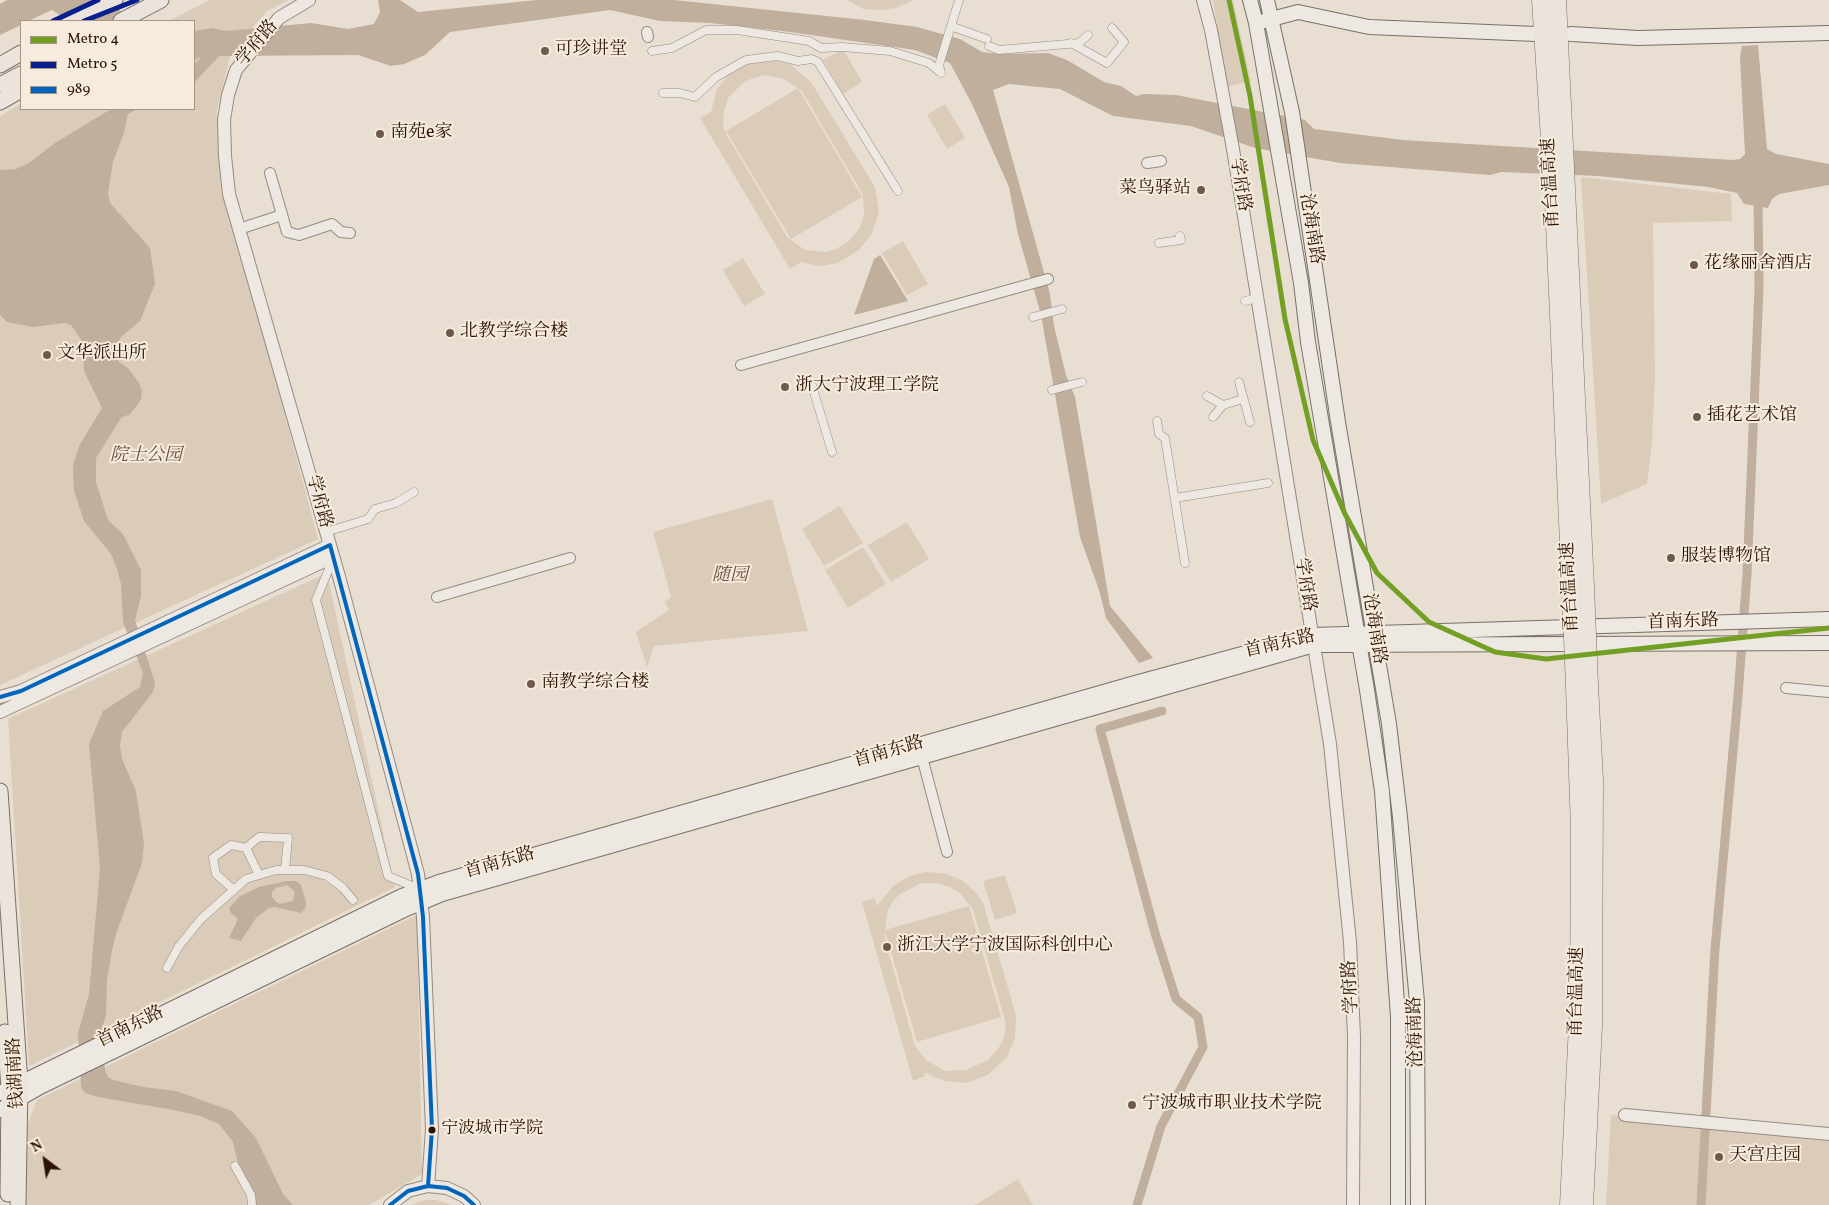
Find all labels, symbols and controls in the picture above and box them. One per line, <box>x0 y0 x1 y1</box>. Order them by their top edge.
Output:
street label: 学府路 <box>232 16 284 72</box>
legend <box>20 20 195 110</box>
text: Metro 4 <box>67 29 119 50</box>
place label: 可珍讲堂 <box>555 40 627 62</box>
marker: 可珍讲堂 <box>539 45 551 57</box>
text: Metro 5 <box>67 54 118 75</box>
text: 989 <box>67 79 90 100</box>
place label: 南苑e家 <box>390 123 453 145</box>
marker: 南苑e家 <box>374 128 386 140</box>
street label: 甬台温高速 <box>1539 137 1565 229</box>
street label: 学府路 <box>1224 157 1254 213</box>
place label: 菜鸟驿站 <box>1119 179 1191 201</box>
marker: 菜鸟驿站 <box>1195 184 1207 196</box>
street label: 沧海南路 <box>1294 192 1326 266</box>
place label: 花缘丽舍酒店 <box>1704 254 1812 276</box>
marker: 花缘丽舍酒店 <box>1688 259 1700 271</box>
place label: 北教学综合楼 <box>460 322 568 344</box>
marker: 北教学综合楼 <box>444 327 456 339</box>
place label: 文华派出所 <box>57 344 147 366</box>
marker: 文华派出所 <box>41 349 53 361</box>
place label: 浙大宁波理工学院 <box>795 376 939 398</box>
marker: 浙大宁波理工学院 <box>779 381 791 393</box>
place label: 插花艺术馆 <box>1707 406 1797 428</box>
marker: 插花艺术馆 <box>1691 411 1703 423</box>
park label: 院士公园 <box>110 446 182 468</box>
street label: 学府路 <box>301 473 335 531</box>
street label: 甬台温高速 <box>1558 541 1584 633</box>
place label: 服装博物馆 <box>1681 547 1771 569</box>
marker: 服装博物馆 <box>1665 552 1677 564</box>
street label: 学府路 <box>1289 557 1319 613</box>
park label: 随园 <box>712 566 748 588</box>
street label: 沧海南路 <box>1357 592 1389 666</box>
street label: 首南东路 <box>1647 611 1719 635</box>
street label: 首南东路 <box>1242 626 1318 664</box>
place label: 南教学综合楼 <box>541 673 649 695</box>
marker: 南教学综合楼 <box>525 678 537 690</box>
street label: 首南东路 <box>851 733 927 773</box>
street label: 首南东路 <box>462 844 538 884</box>
place label: 浙江大学宁波国际科创中心 <box>897 936 1113 958</box>
marker: 浙江大学宁波国际科创中心 <box>881 941 893 953</box>
street label: 甬台温高速 <box>1566 947 1590 1037</box>
street label: 学府路 <box>1340 959 1364 1015</box>
street label: 沧海南路 <box>1405 996 1429 1068</box>
street label: 首南东路 <box>94 1003 168 1053</box>
street label: 钱湖南路 <box>4 1036 30 1110</box>
place label: 宁波城市职业技术学院 <box>1142 1094 1322 1116</box>
marker: 宁波城市职业技术学院 <box>1126 1099 1138 1111</box>
place label: 宁波城市学院 <box>441 1120 543 1140</box>
marker: 宁波城市学院 <box>427 1125 437 1135</box>
north arrow <box>20 1135 70 1185</box>
text: N <box>28 1136 46 1157</box>
place label: 天宫庄园 <box>1729 1146 1801 1168</box>
marker: 天宫庄园 <box>1713 1151 1725 1163</box>

